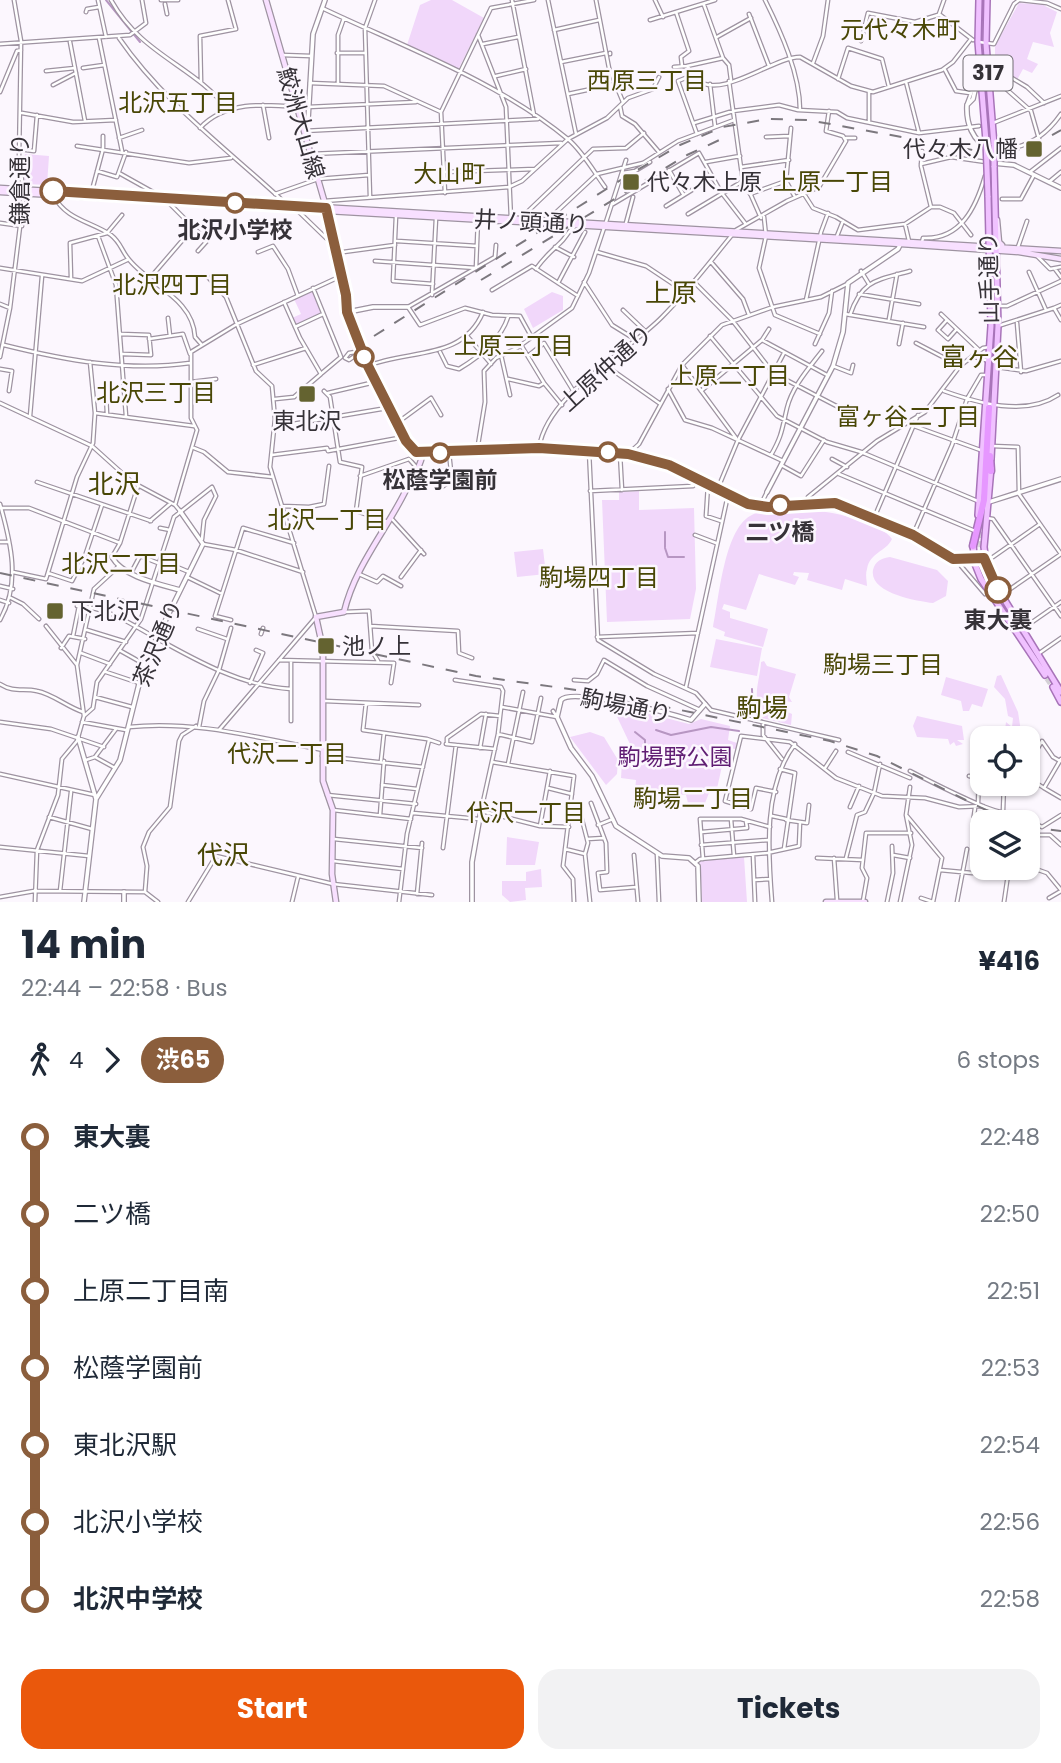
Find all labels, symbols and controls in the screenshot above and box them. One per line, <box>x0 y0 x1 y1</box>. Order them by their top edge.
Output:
district label: 元代々木町 <box>840 13 960 46</box>
road number: 317 <box>964 56 1012 90</box>
street label: 鮫洲大山線 <box>270 63 332 183</box>
district label: 西原三丁目 <box>587 64 707 97</box>
district label: 北沢五丁目 <box>118 86 238 119</box>
street label: 鎌倉通り <box>4 133 36 225</box>
place label: 代々木八幡 <box>903 133 1018 165</box>
marker: 代々木八幡 <box>1024 139 1044 159</box>
district label: 大山町 <box>413 157 485 190</box>
district label: 上原一丁目 <box>773 165 893 198</box>
place label: 代々木上原 <box>647 166 762 198</box>
marker: 代々木上原 <box>621 172 641 192</box>
unlabelled marker <box>40 178 66 204</box>
marker: 北沢小学校 <box>225 193 245 213</box>
street label: 井ノ頭通り <box>473 203 589 241</box>
place label: 北沢小学校 <box>178 214 293 246</box>
street label: 山手通り <box>972 232 1006 324</box>
district label: 北沢四丁目 <box>112 268 232 301</box>
district label: 上原 <box>645 275 697 311</box>
street label: 上原仲通り <box>553 318 659 418</box>
district label: 上原三丁目 <box>454 329 574 362</box>
district label: 富ヶ谷 <box>940 339 1018 375</box>
unlabelled marker <box>354 347 374 367</box>
district label: 上原二丁目 <box>670 359 790 392</box>
district label: 北沢三丁目 <box>96 376 216 409</box>
marker: 東北沢 <box>297 384 317 404</box>
district label: 富ヶ谷二丁目 <box>836 400 980 433</box>
place label: 東北沢 <box>273 405 342 437</box>
unlabelled marker <box>598 442 618 462</box>
marker: 松蔭学園前 <box>430 443 450 463</box>
place label: 松蔭学園前 <box>383 464 498 496</box>
district label: 北沢 <box>88 466 140 502</box>
marker: 二ツ橋 <box>770 495 790 515</box>
district label: 北沢一丁目 <box>267 503 387 536</box>
place label: 二ツ橋 <box>746 516 815 548</box>
district label: 北沢二丁目 <box>61 547 181 580</box>
district label: 駒場四丁目 <box>539 561 659 594</box>
marker: 東大裏 <box>985 577 1011 603</box>
street label: 茶沢通り <box>125 594 191 692</box>
place label: 下北沢 <box>71 595 140 627</box>
marker: 下北沢 <box>45 601 65 621</box>
place label: 東大裏 <box>964 604 1033 636</box>
place label: 池ノ上 <box>342 630 411 662</box>
marker: 池ノ上 <box>316 636 336 656</box>
district label: 駒場三丁目 <box>823 648 943 681</box>
street label: 駒場通り <box>578 682 674 730</box>
district label: 駒場 <box>736 690 788 726</box>
map controls <box>970 726 1040 880</box>
button: locate <box>970 726 1040 796</box>
district label: 代沢二丁目 <box>227 737 347 770</box>
park label: 駒場野公園 <box>618 741 733 773</box>
district label: 駒場二丁目 <box>633 782 753 815</box>
district label: 代沢一丁目 <box>466 796 586 829</box>
button: layers <box>970 810 1040 880</box>
district label: 代沢 <box>197 837 249 873</box>
text: 14 min <box>21 918 146 971</box>
text: ¥416 <box>979 943 1040 979</box>
text: 22:44 – 22:58 · Bus <box>21 972 227 1004</box>
icon: walk <box>21 1041 59 1079</box>
icon: forward <box>93 1041 131 1079</box>
text: 渋65 <box>155 1043 210 1076</box>
text: 4 <box>69 1044 83 1076</box>
text: 6 stops <box>957 1044 1040 1076</box>
text: 東大裏 <box>73 1119 151 1155</box>
text: 22:48 <box>980 1121 1040 1153</box>
text: 二ツ橋 <box>73 1196 151 1232</box>
text: 22:50 <box>980 1198 1040 1230</box>
text: 上原二丁目南 <box>73 1273 229 1309</box>
text: 22:51 <box>987 1275 1040 1307</box>
text: 松蔭学園前 <box>73 1350 203 1386</box>
text: 22:53 <box>981 1352 1040 1384</box>
text: 東北沢駅 <box>73 1427 177 1463</box>
text: 22:54 <box>980 1429 1040 1461</box>
text: 北沢小学校 <box>73 1504 203 1540</box>
text: 22:56 <box>980 1506 1040 1538</box>
text: 北沢中学校 <box>73 1581 203 1617</box>
text: 22:58 <box>980 1583 1040 1615</box>
button: Start <box>21 1669 524 1749</box>
button: Tickets <box>538 1669 1040 1749</box>

